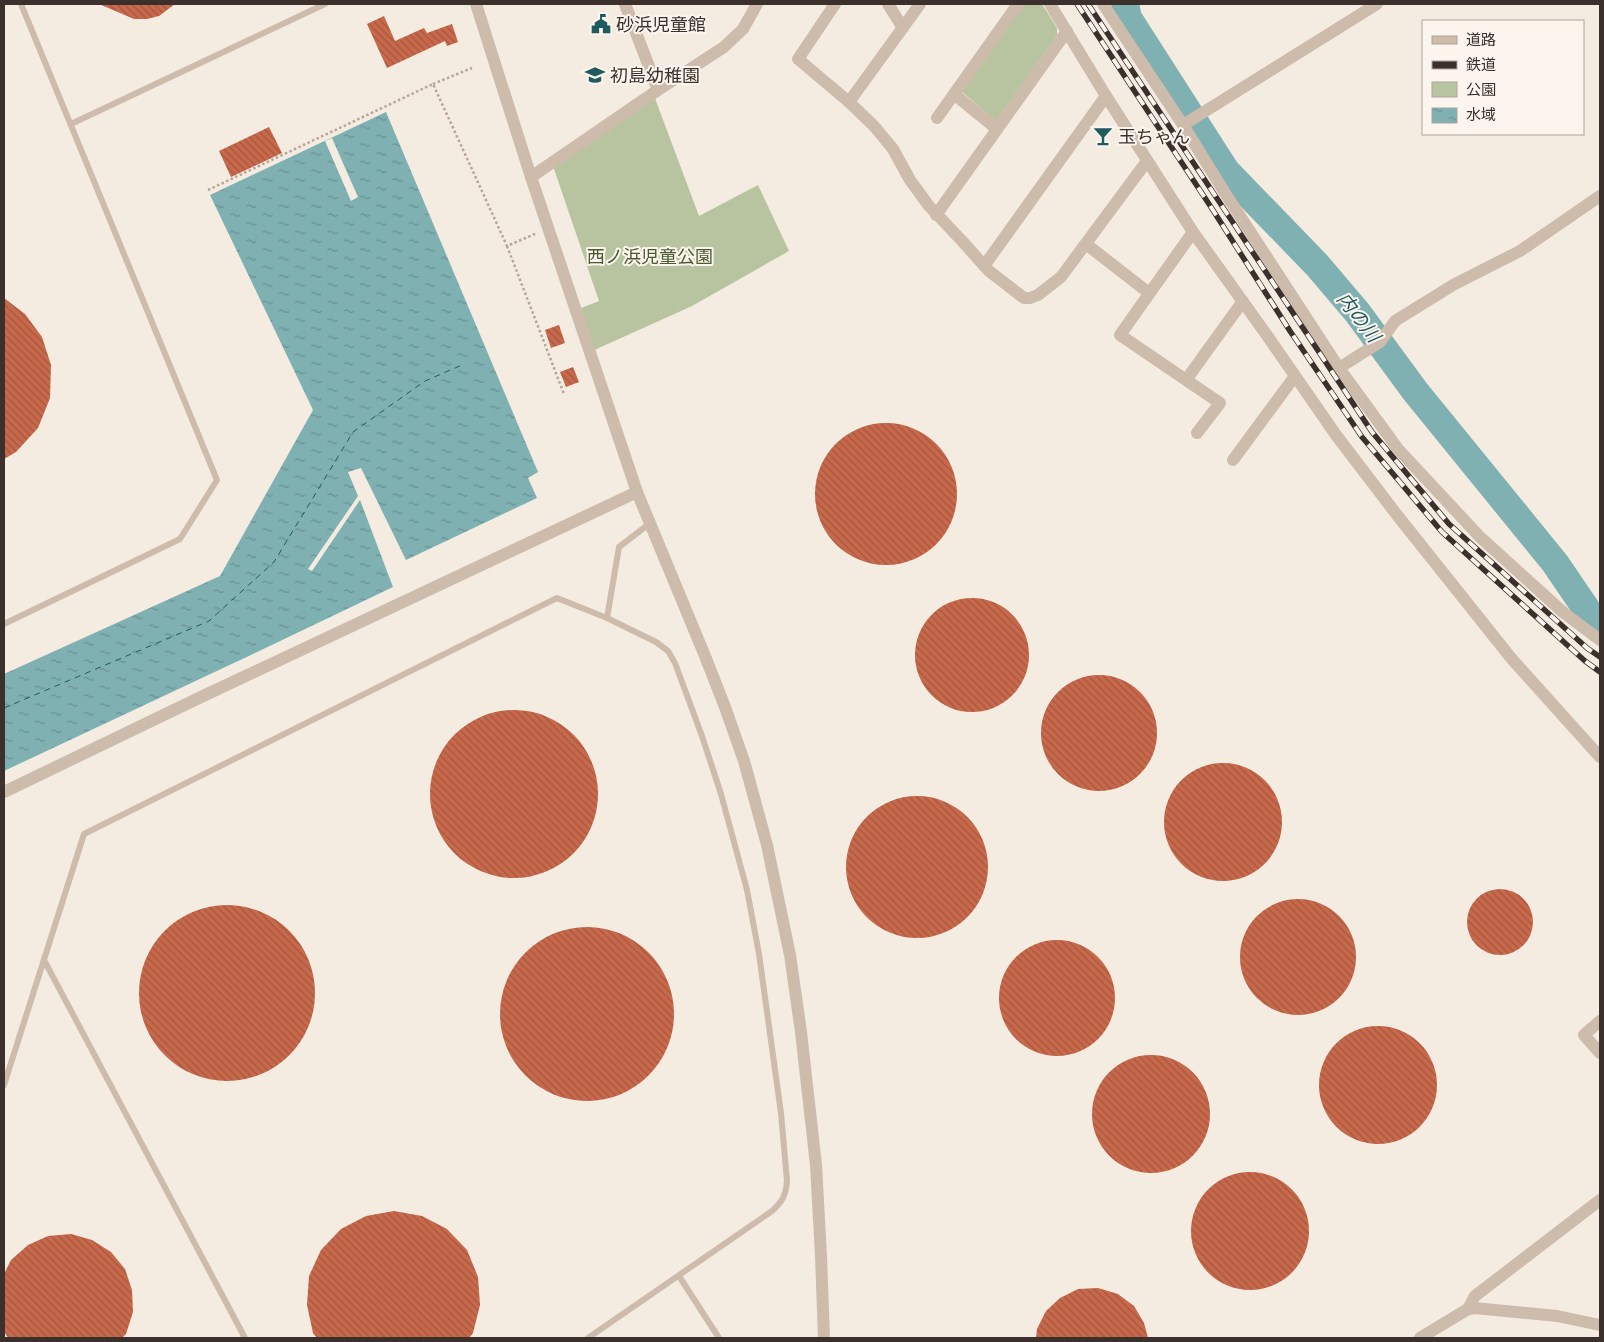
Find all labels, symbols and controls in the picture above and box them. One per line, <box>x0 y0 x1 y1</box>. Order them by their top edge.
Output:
public building icon: 砂浜児童館 <box>590 13 612 35</box>
place label: 砂浜児童館 <box>616 14 706 35</box>
legend <box>1422 20 1584 135</box>
text: 道路 <box>1466 31 1496 48</box>
text: 鉄道 <box>1466 56 1496 73</box>
school or university icon: 初島幼稚園 <box>584 64 606 86</box>
place label: 初島幼稚園 <box>610 65 700 86</box>
text: 公園 <box>1466 81 1496 98</box>
text: 水域 <box>1466 106 1496 123</box>
bar icon: 玉ちゃん <box>1092 125 1114 147</box>
place label: 玉ちゃん <box>1118 126 1190 147</box>
park label: 西ノ浜児童公園 <box>587 246 713 267</box>
water label: 内の川 <box>1333 288 1386 348</box>

